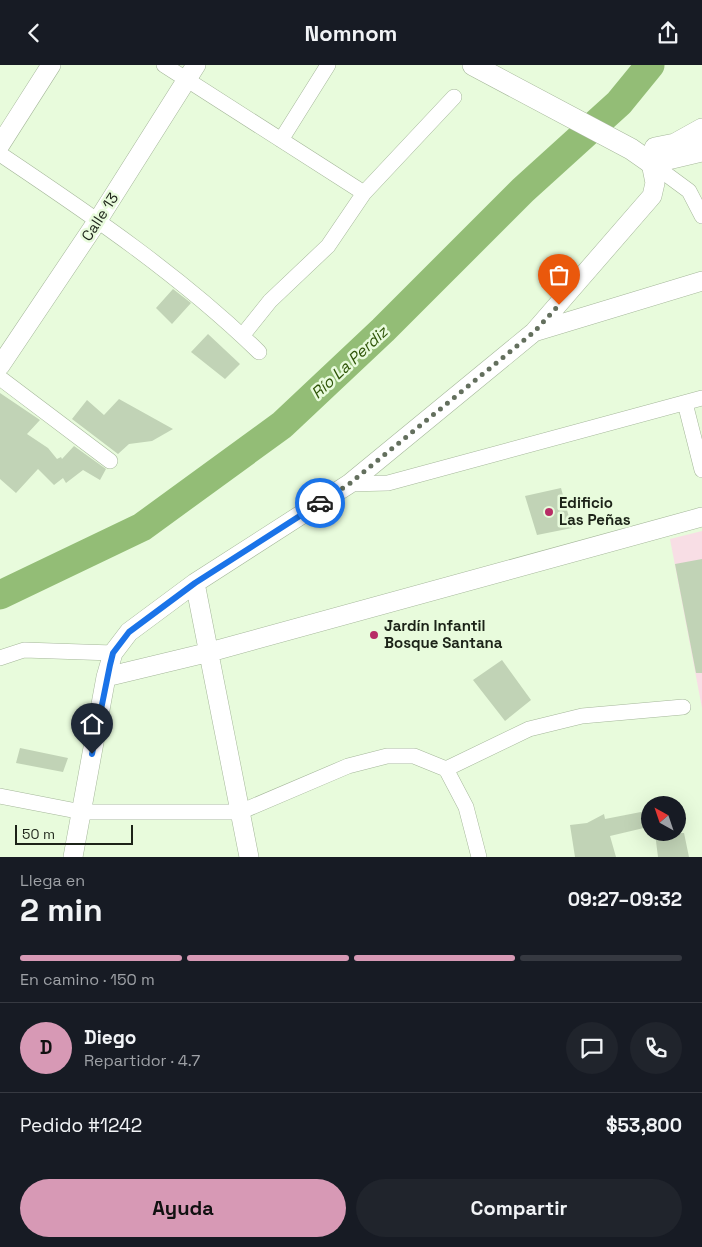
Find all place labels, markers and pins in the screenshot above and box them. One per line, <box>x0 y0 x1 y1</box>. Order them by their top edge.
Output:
pin <box>538 254 580 305</box>
place label: Edificio Las Peñas <box>559 493 631 529</box>
marker: Edificio Las Peñas <box>543 506 555 518</box>
place label: Jardín Infantil Bosque Santana <box>384 616 503 652</box>
marker: Jardín Infantil Bosque Santana <box>368 629 380 641</box>
pin <box>71 703 113 754</box>

